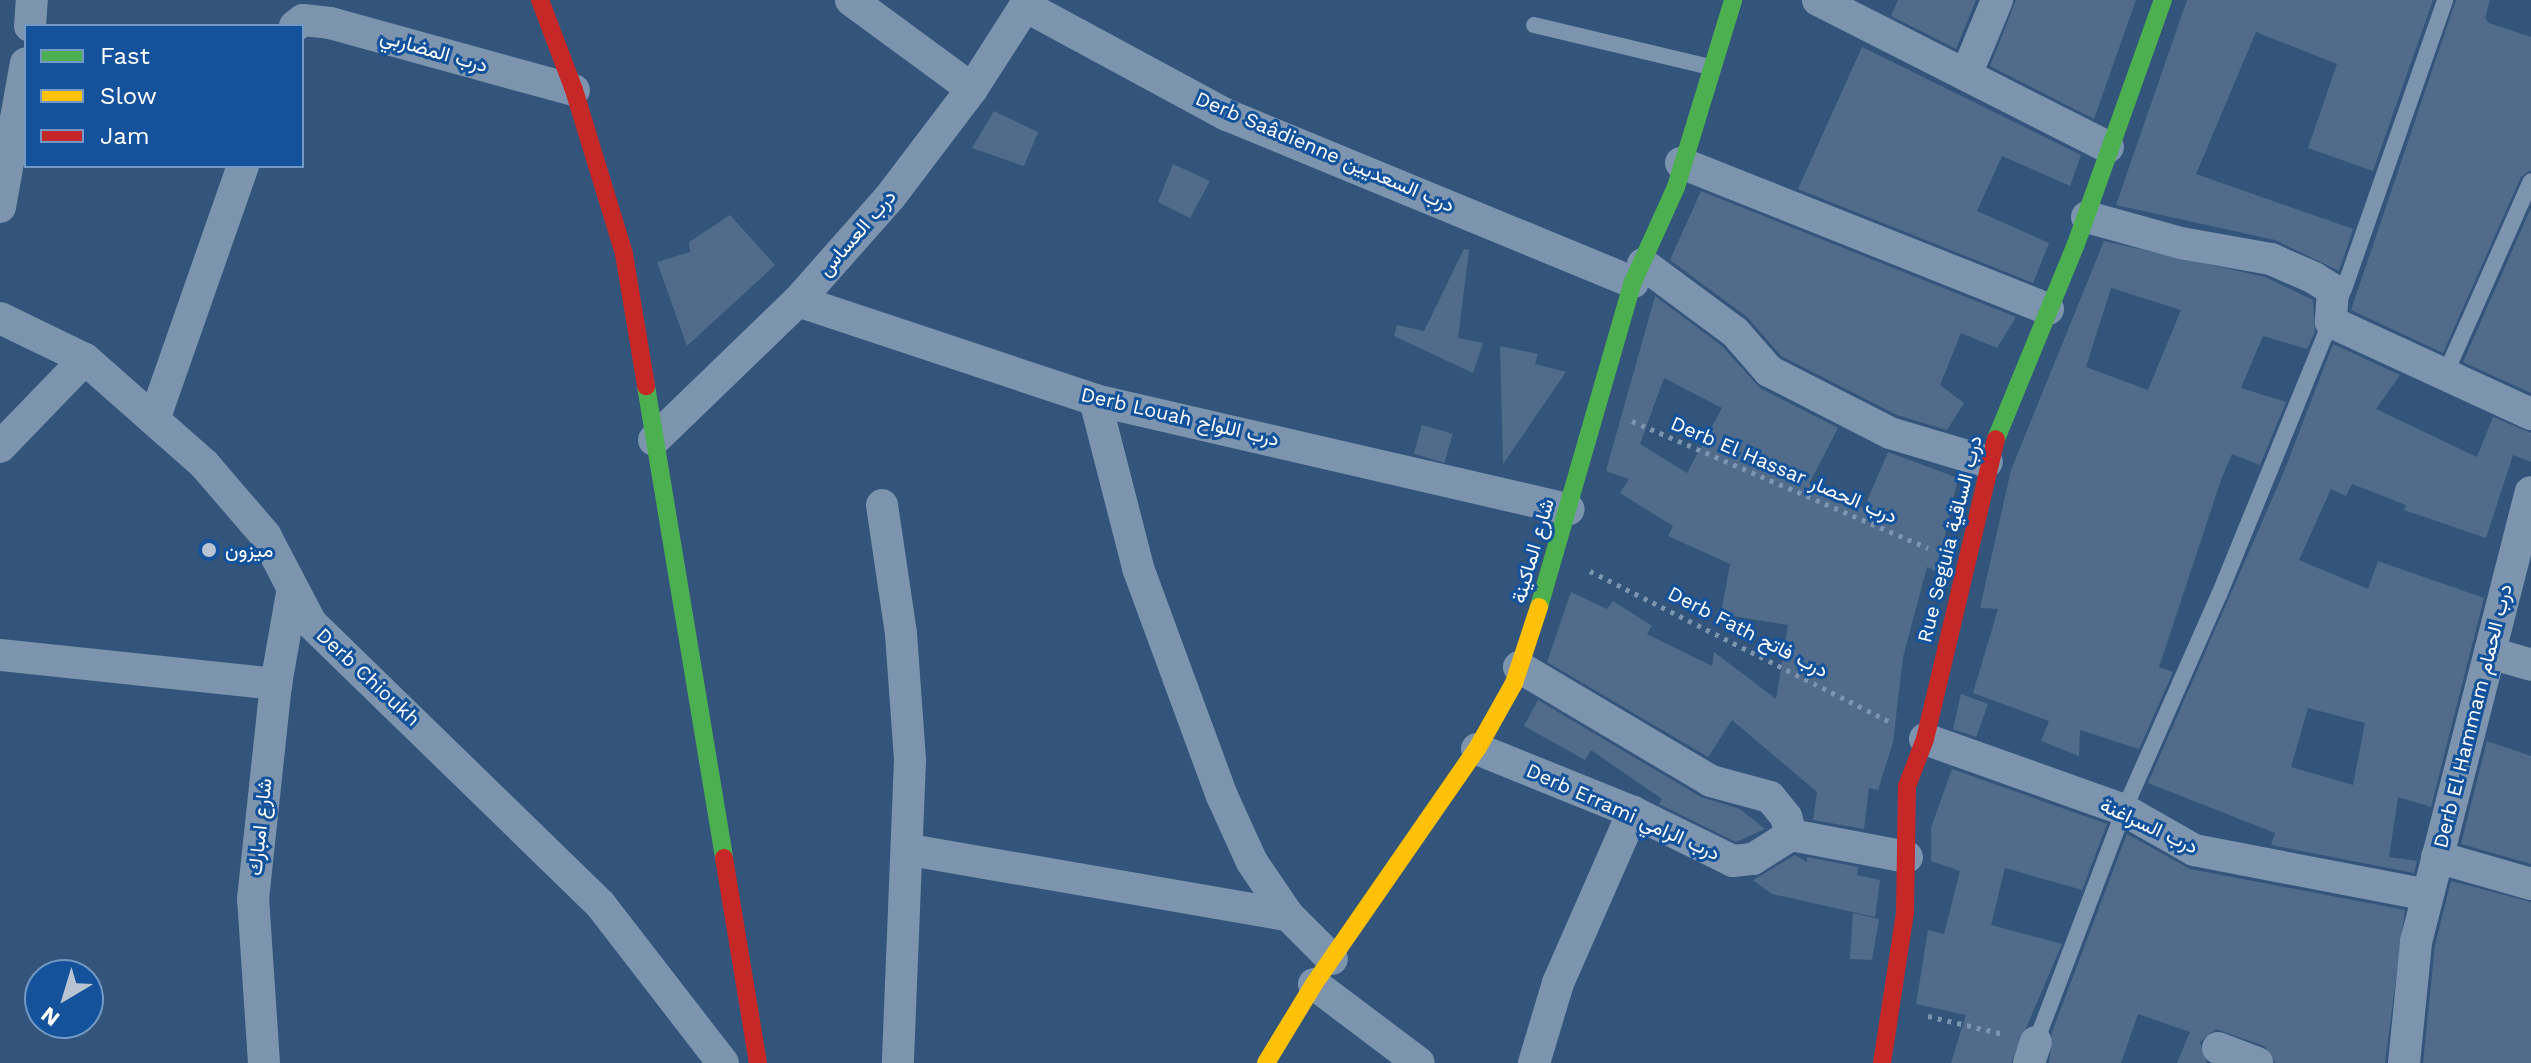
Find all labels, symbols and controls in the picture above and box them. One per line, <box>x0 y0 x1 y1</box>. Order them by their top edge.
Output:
legend <box>24 24 304 168</box>
street label: درب المضاربي <box>378 24 490 78</box>
text: Fast <box>100 42 150 70</box>
text: Slow <box>100 82 157 110</box>
street label: Derb Saâdienne درب السعديين <box>1192 86 1458 218</box>
text: Jam <box>100 122 150 150</box>
street label: درب العساس <box>813 185 901 281</box>
street label: Derb Louah درب اللواح <box>1078 382 1282 452</box>
street label: Derb El Hassar درب الحصار <box>1667 411 1901 529</box>
street label: Rue Seguia درب الساقية <box>1913 433 1987 645</box>
street label: شارع الماكينة <box>1507 496 1559 606</box>
place label: ميزون <box>225 538 273 562</box>
marker: ميزون <box>200 541 218 559</box>
street label: Derb Fath درب فاتح <box>1664 581 1832 683</box>
street label: Derb El Hammam درب الحمام <box>2428 581 2518 851</box>
street label: Derb Chioukh <box>311 623 425 731</box>
street label: Derb Errami درب الرامي <box>1522 758 1724 866</box>
street label: شارع امبارك <box>243 777 277 877</box>
street label: درب السراغنة <box>2096 793 2202 859</box>
north arrow <box>24 959 104 1039</box>
text: N <box>36 1002 64 1032</box>

